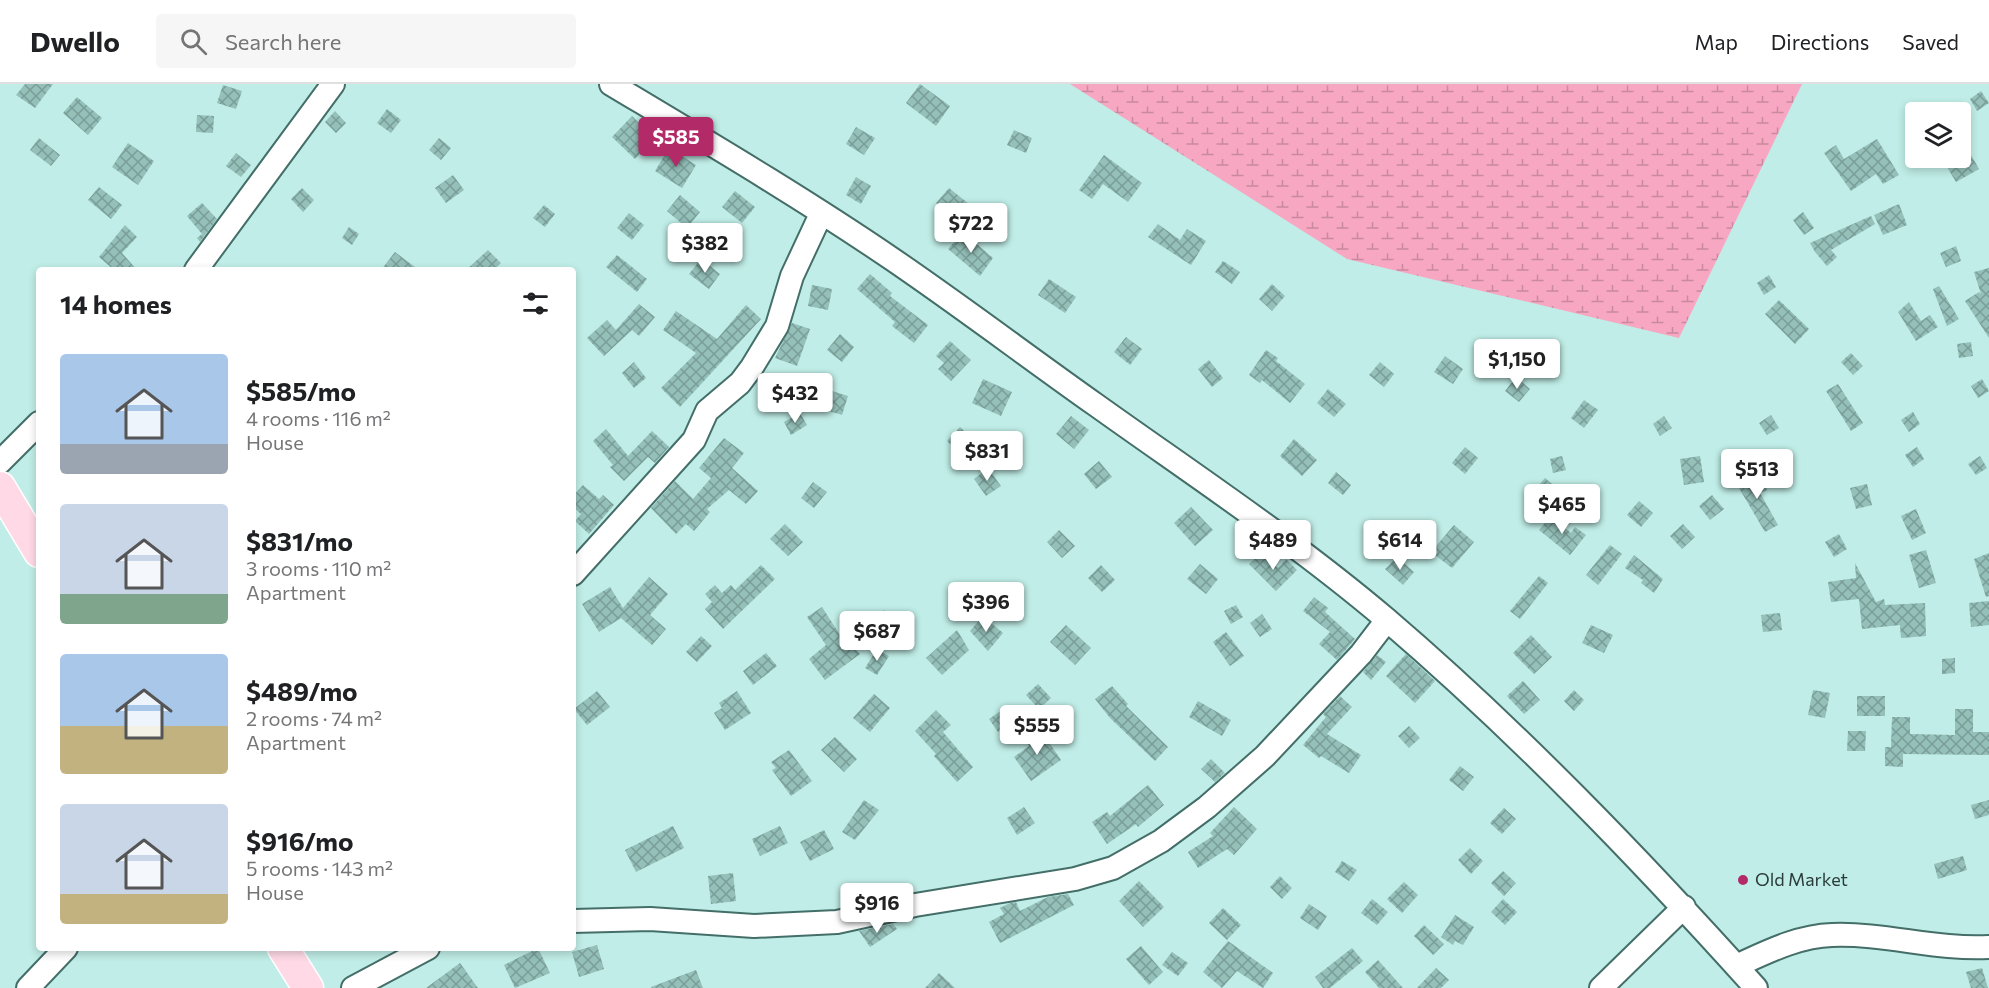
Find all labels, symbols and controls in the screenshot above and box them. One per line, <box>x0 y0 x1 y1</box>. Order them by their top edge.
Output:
search box <box>156 14 576 68</box>
text: Dwello <box>30 24 120 58</box>
icon: search <box>177 25 210 58</box>
text: Search here <box>225 28 341 55</box>
text: Map <box>1695 29 1738 54</box>
text: Directions <box>1771 29 1869 54</box>
text: Saved <box>1902 29 1959 54</box>
map controls <box>1905 102 1971 168</box>
button: layers <box>1905 102 1971 168</box>
pin: $585 <box>640 117 712 168</box>
text: $585 <box>652 124 700 148</box>
pin: $722 <box>935 203 1007 254</box>
text: $722 <box>948 210 994 234</box>
pin: $382 <box>669 223 741 274</box>
text: $382 <box>682 230 728 254</box>
icon: filters <box>519 287 552 320</box>
text: 14 homes <box>60 288 172 319</box>
pin: $1,150 <box>1468 339 1566 390</box>
text: $1,150 <box>1488 346 1546 370</box>
pin: $432 <box>759 373 831 424</box>
text: $585/mo <box>246 375 356 406</box>
icon: home <box>108 378 180 450</box>
text: $432 <box>772 380 818 404</box>
text: 4 rooms · 116 m² <box>246 406 391 430</box>
text: House <box>246 430 304 454</box>
pin: $831 <box>951 431 1023 482</box>
text: $831 <box>965 438 1009 462</box>
pin: $513 <box>1721 449 1793 500</box>
text: $513 <box>1735 456 1779 480</box>
pin: $465 <box>1526 484 1598 535</box>
text: $465 <box>1538 491 1586 515</box>
pin: $489 <box>1237 520 1309 571</box>
pin: $614 <box>1364 520 1436 571</box>
text: $831/mo <box>246 525 353 556</box>
text: $489 <box>1249 527 1297 551</box>
text: $614 <box>1377 527 1423 551</box>
icon: home <box>108 528 180 600</box>
text: 3 rooms · 110 m² <box>246 556 391 580</box>
text: Apartment <box>246 580 346 604</box>
pin: $396 <box>950 582 1022 633</box>
text: $396 <box>962 589 1010 613</box>
pin: $687 <box>841 611 913 662</box>
text: $687 <box>853 618 901 642</box>
text: $489/mo <box>246 675 358 706</box>
icon: home <box>108 678 180 750</box>
pin: $555 <box>1001 705 1073 756</box>
text: 2 rooms · 74 m² <box>246 706 382 730</box>
text: $555 <box>1014 712 1060 736</box>
text: Apartment <box>246 730 346 754</box>
text: $916/mo <box>246 825 353 856</box>
icon: home <box>108 828 180 900</box>
text: 5 rooms · 143 m² <box>246 856 393 880</box>
place label: Old Market <box>1755 868 1848 890</box>
marker: Old Market <box>1736 873 1750 887</box>
text: House <box>246 880 304 904</box>
pin: $916 <box>841 883 913 934</box>
text: $916 <box>854 890 900 914</box>

